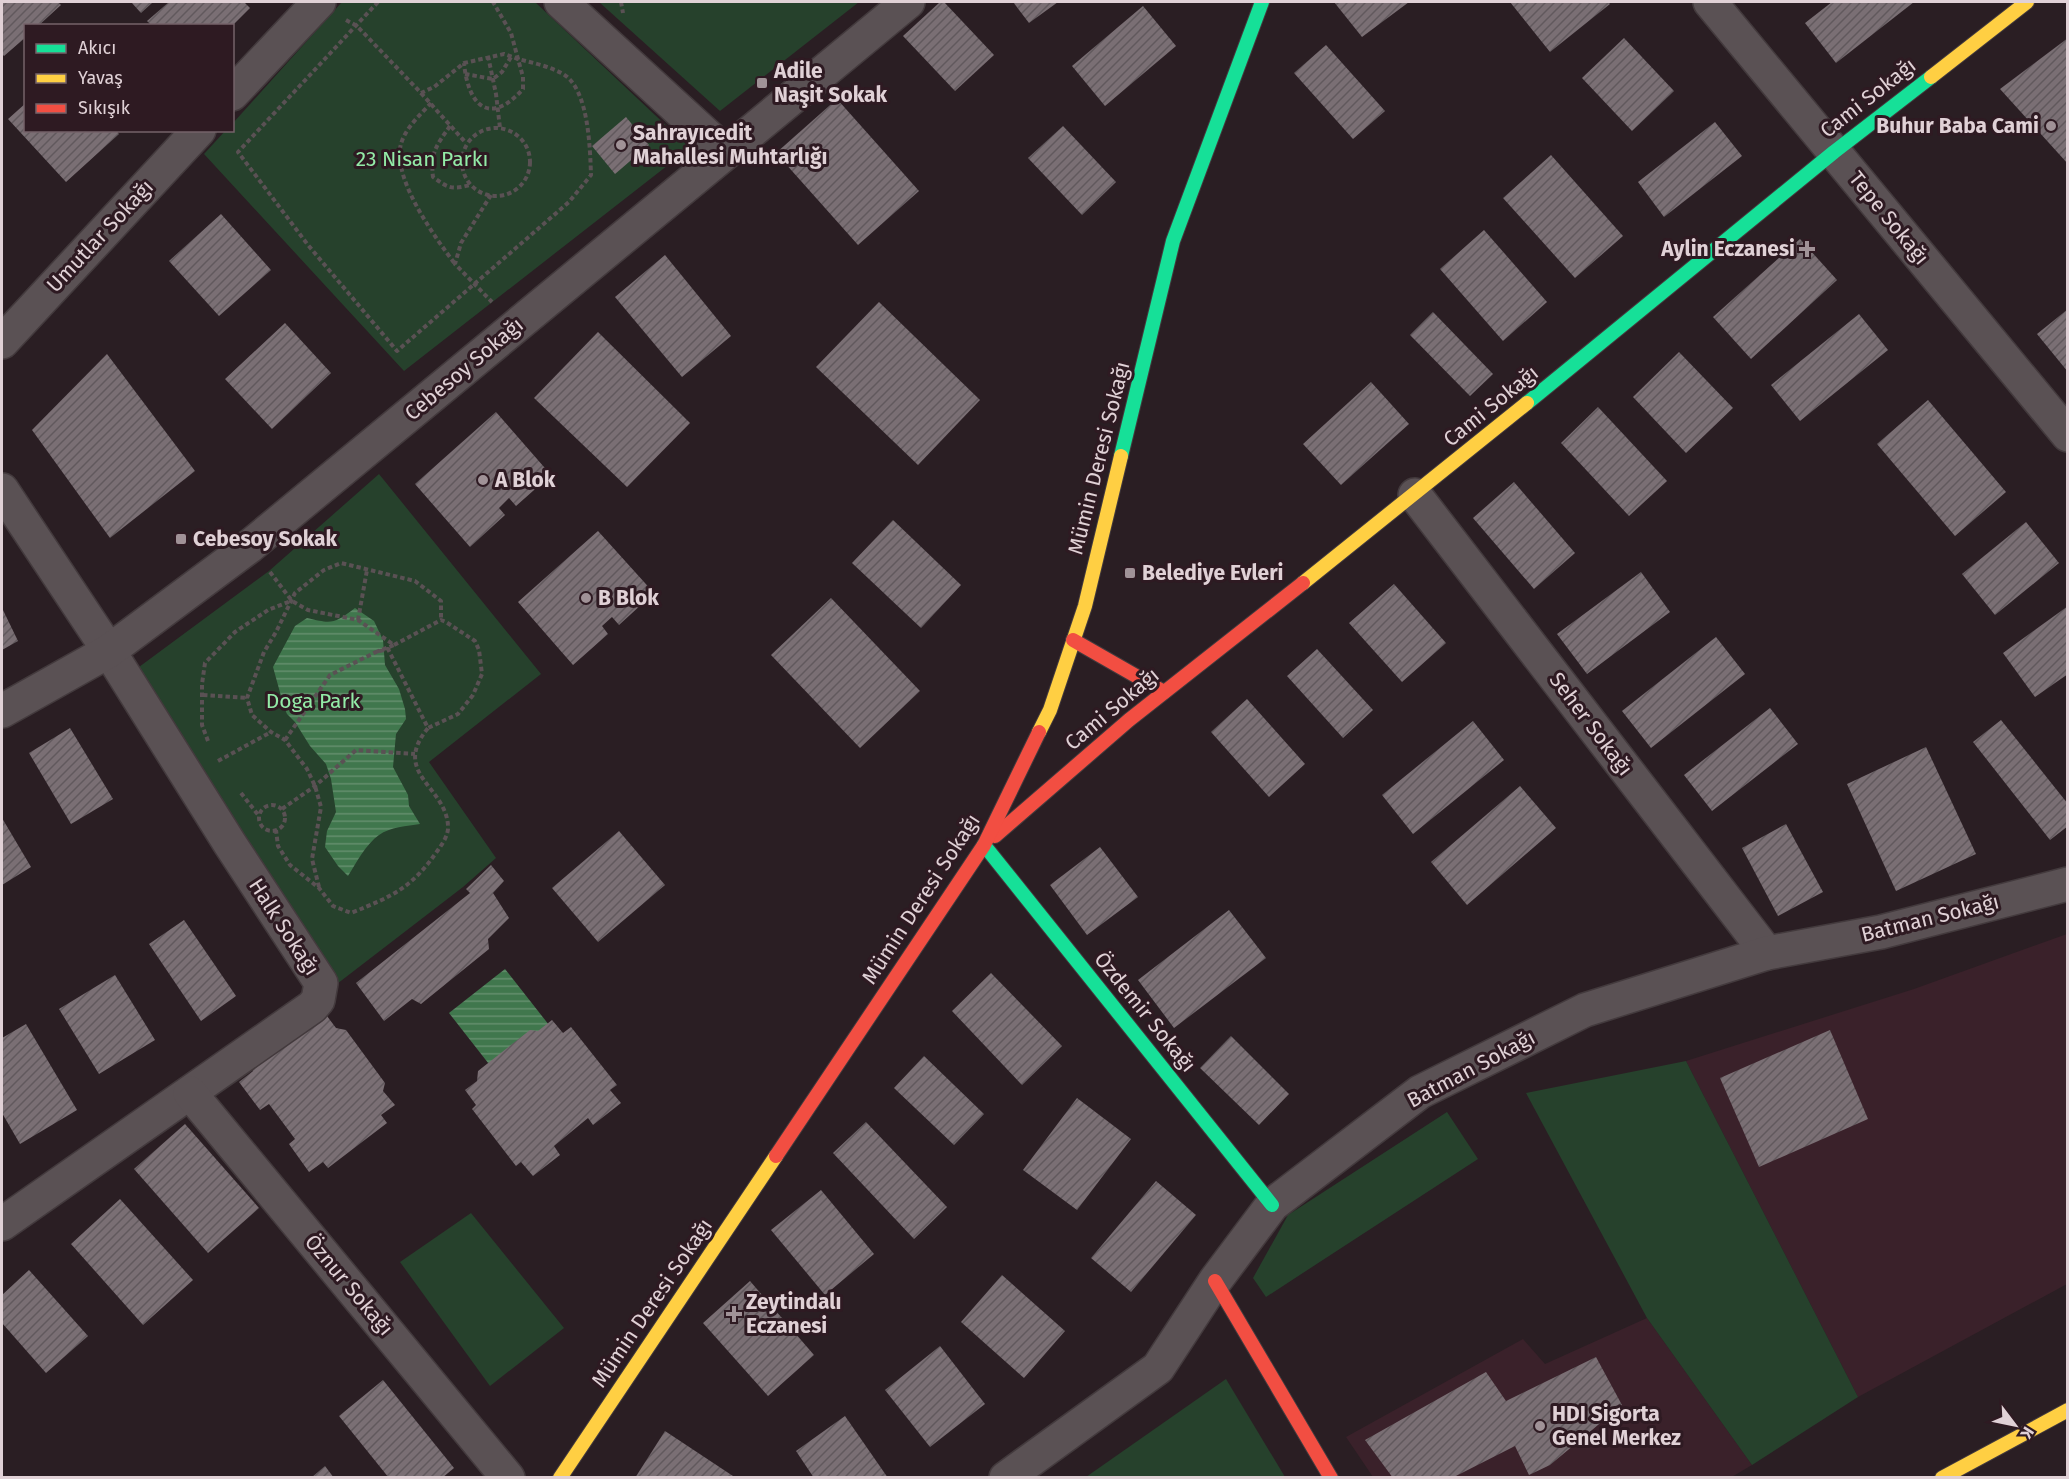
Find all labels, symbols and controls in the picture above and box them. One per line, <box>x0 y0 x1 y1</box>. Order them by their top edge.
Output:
legend <box>24 24 234 132</box>
text: Akıcı <box>78 37 116 59</box>
street label: Cami Sokağı <box>1815 52 1921 144</box>
place label: Adile Naşit Sokak <box>773 58 887 108</box>
text: Yavaş <box>78 67 123 89</box>
marker: Adile Naşit Sokak <box>755 76 769 90</box>
text: Sıkışık <box>78 97 131 119</box>
place label: Buhur Baba Cami <box>1876 113 2039 139</box>
marker: Buhur Baba Cami <box>2044 119 2058 133</box>
place label: Sahrayıcedit Mahallesi Muhtarlığı <box>633 120 828 170</box>
marker: Sahrayıcedit Mahallesi Muhtarlığı <box>614 138 628 152</box>
park label: 23 Nisan Parkı <box>356 146 488 172</box>
street label: Tepe Sokağı <box>1843 166 1935 270</box>
street label: Umutlar Sokağı <box>41 174 159 298</box>
place label: Aylin Eczanesi <box>1660 236 1795 262</box>
marker: Aylin Eczanesi <box>1800 242 1814 256</box>
street label: Cebesoy Sokağı <box>399 312 529 426</box>
street label: Mümin Deresi Sokağı <box>1062 359 1136 557</box>
street label: Cami Sokağı <box>1438 360 1544 452</box>
place label: A Blok <box>494 467 556 493</box>
marker: A Blok <box>476 473 490 487</box>
place label: Cebesoy Sokak <box>193 526 338 552</box>
marker: Cebesoy Sokak <box>174 532 188 546</box>
place label: Belediye Evleri <box>1142 560 1284 586</box>
marker: Belediye Evleri <box>1123 566 1137 580</box>
place label: B Blok <box>598 585 659 611</box>
marker: B Blok <box>579 591 593 605</box>
street label: Cami Sokağı <box>1060 662 1164 756</box>
street label: Seher Sokağı <box>1544 667 1638 781</box>
park label: Doga Park <box>266 688 361 714</box>
street label: Mümin Deresi Sokağı <box>856 809 986 989</box>
street label: Halk Sokağı <box>243 874 325 980</box>
street label: Batman Sokağı <box>1858 888 2002 948</box>
street label: Özdemir Sokağı <box>1089 947 1201 1077</box>
street label: Batman Sokağı <box>1403 1024 1539 1114</box>
street label: Mümin Deresi Sokağı <box>586 1214 718 1392</box>
street label: Öznur Sokağı <box>299 1229 399 1341</box>
place label: Zeytindalı Eczanesi <box>746 1289 842 1339</box>
marker: Zeytindalı Eczanesi <box>727 1307 741 1321</box>
north arrow <box>1985 1395 2045 1455</box>
place label: HDI Sigorta Genel Merkez <box>1552 1401 1681 1451</box>
marker: HDI Sigorta Genel Merkez <box>1533 1419 1547 1433</box>
text: K <box>2016 1423 2038 1443</box>

